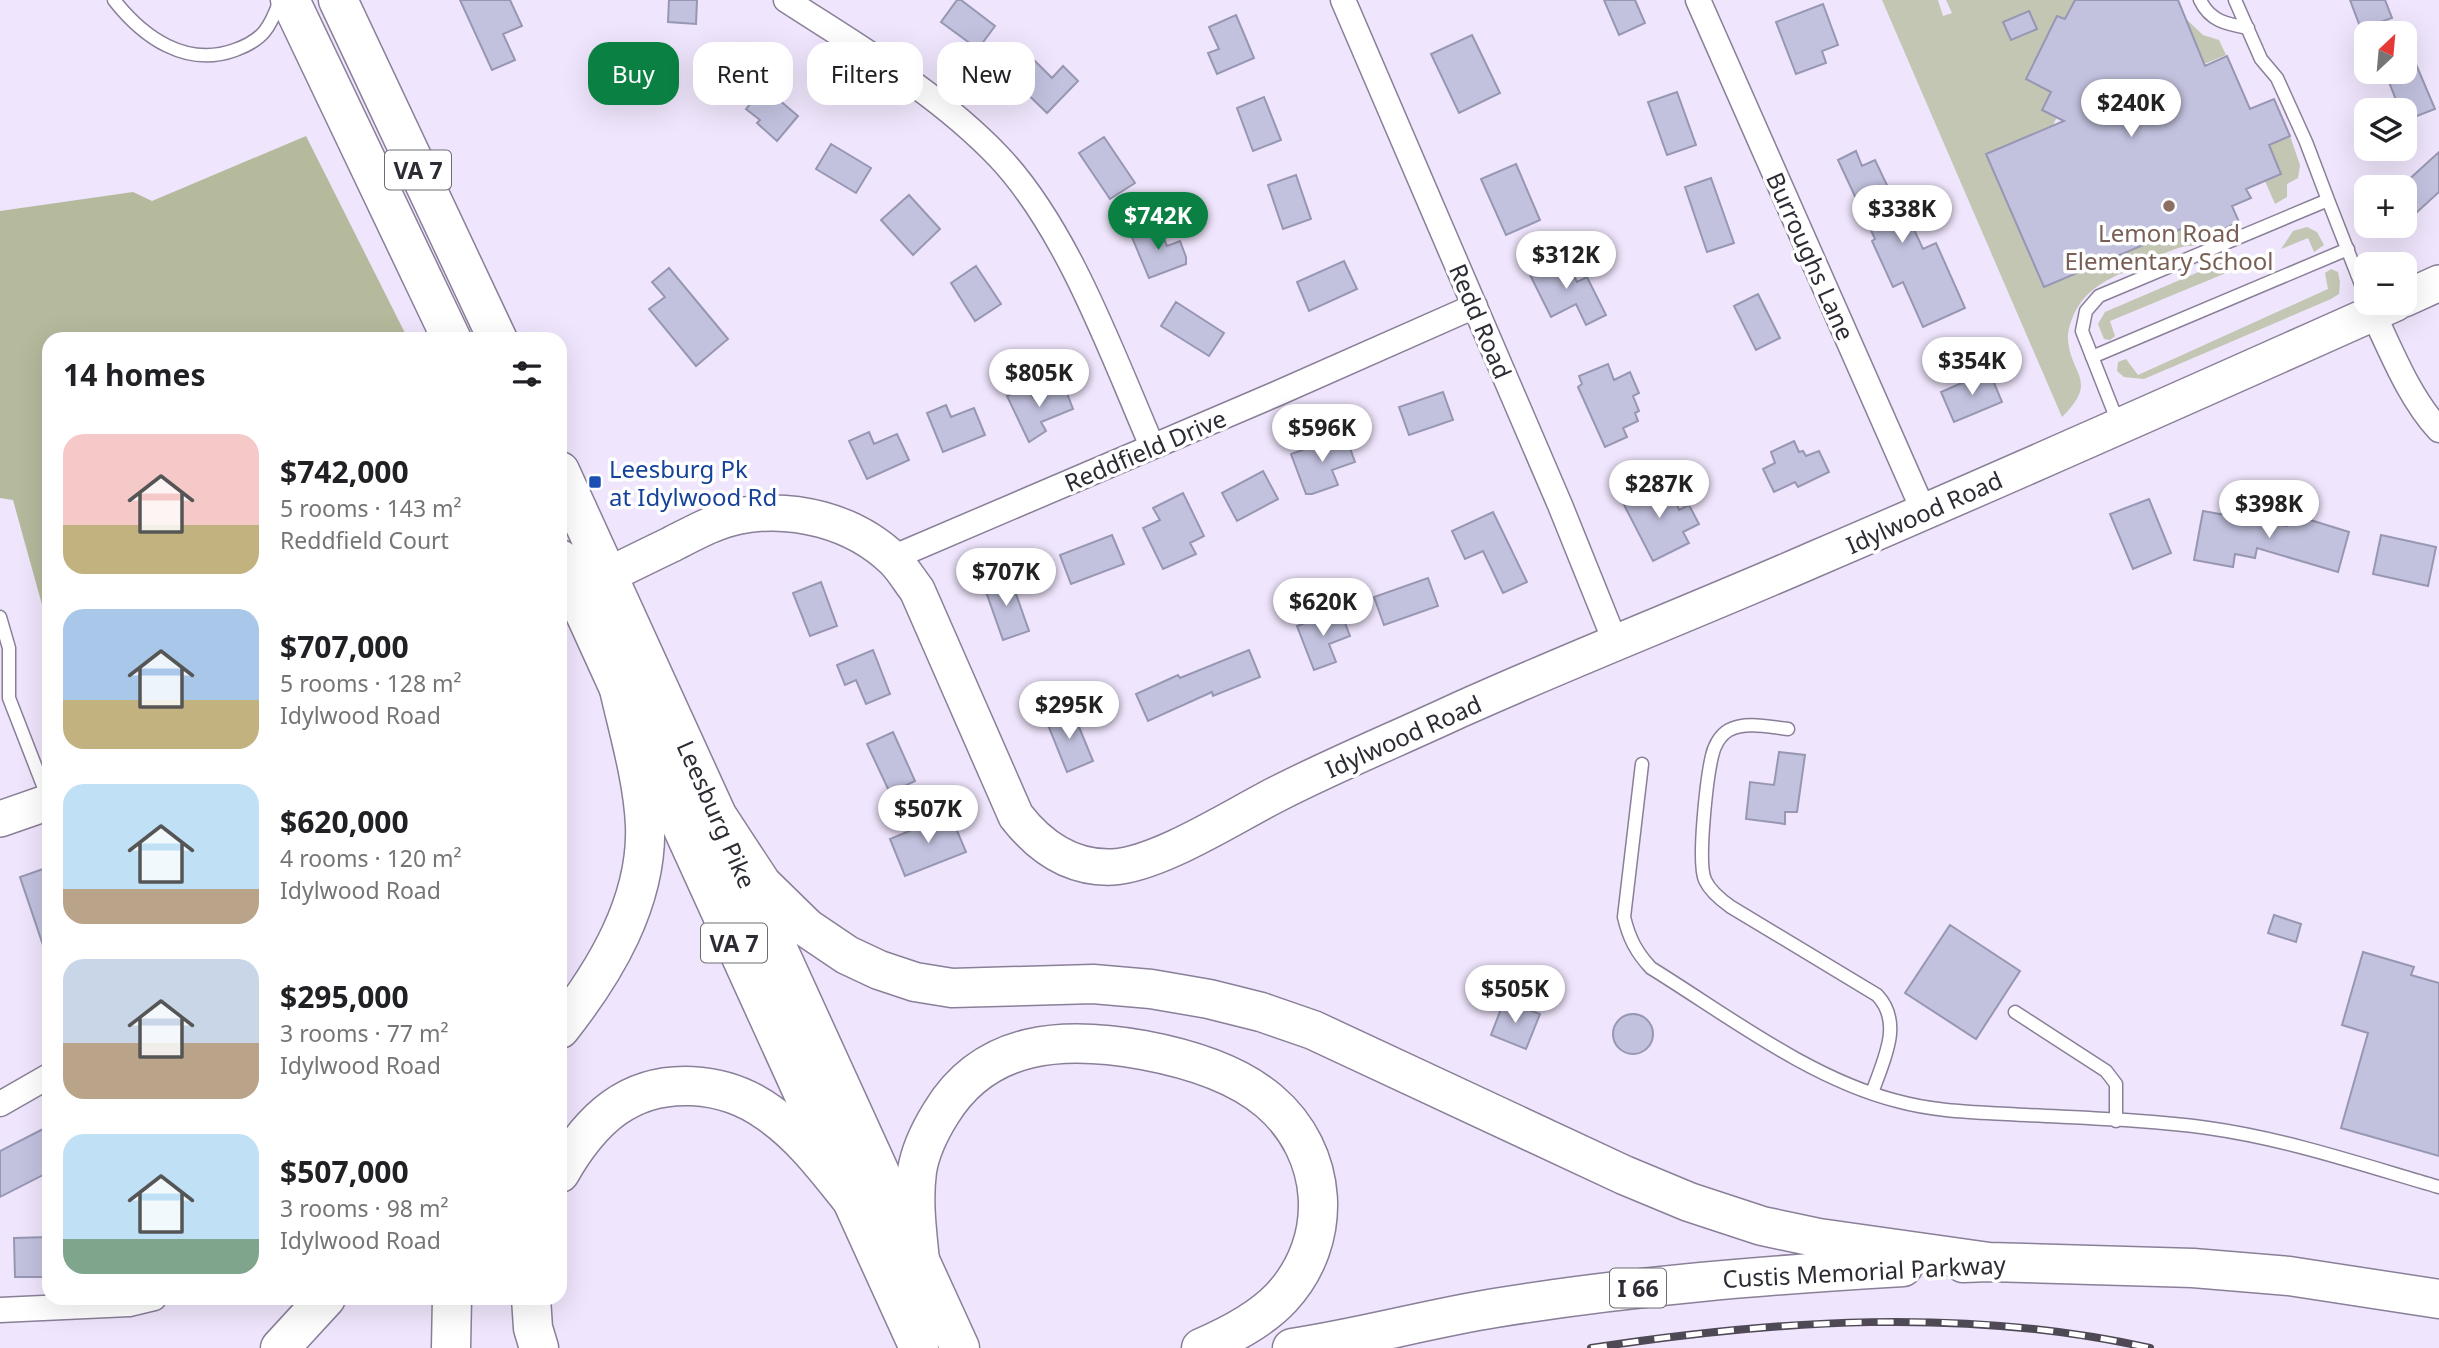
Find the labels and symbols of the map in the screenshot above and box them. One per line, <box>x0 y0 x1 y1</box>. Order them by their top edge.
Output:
north arrow <box>2354 21 2417 84</box>
pin: $240K <box>2082 80 2180 139</box>
road number: VA 7 <box>385 150 451 190</box>
street label: Burroughs Lane <box>1759 167 1863 345</box>
pin: $338K <box>1853 186 1951 245</box>
pin: $742K <box>1109 192 1207 252</box>
marker: Lemon Road Elementary School <box>2161 198 2177 214</box>
place label: Lemon Road Elementary School <box>2064 216 2274 277</box>
pin: $312K <box>1517 232 1615 291</box>
street label: Redd Road <box>1442 258 1520 384</box>
pin: $354K <box>1923 338 2021 397</box>
pin: $805K <box>990 350 1088 409</box>
street label: Reddfield Drive <box>1059 401 1231 499</box>
pin: $596K <box>1273 405 1371 464</box>
place label: Leesburg Pk at Idylwood Rd <box>609 452 777 513</box>
pin: $287K <box>1610 461 1708 520</box>
street label: Idylwood Road <box>1841 463 2007 561</box>
marker: Leesburg Pk at Idylwood Rd <box>587 474 603 490</box>
pin: $398K <box>2220 480 2318 540</box>
pin: $707K <box>957 548 1055 608</box>
pin: $620K <box>1274 578 1372 638</box>
pin: $295K <box>1020 682 1118 741</box>
street label: Idylwood Road <box>1320 687 1486 785</box>
street label: Leesburg Pike <box>670 735 764 893</box>
pin: $507K <box>879 786 977 845</box>
road number: VA 7 <box>701 924 767 962</box>
pin: $505K <box>1466 965 1564 1025</box>
street label: Custis Memorial Parkway <box>1722 1247 2007 1295</box>
road number: I 66 <box>1610 1268 1666 1308</box>

